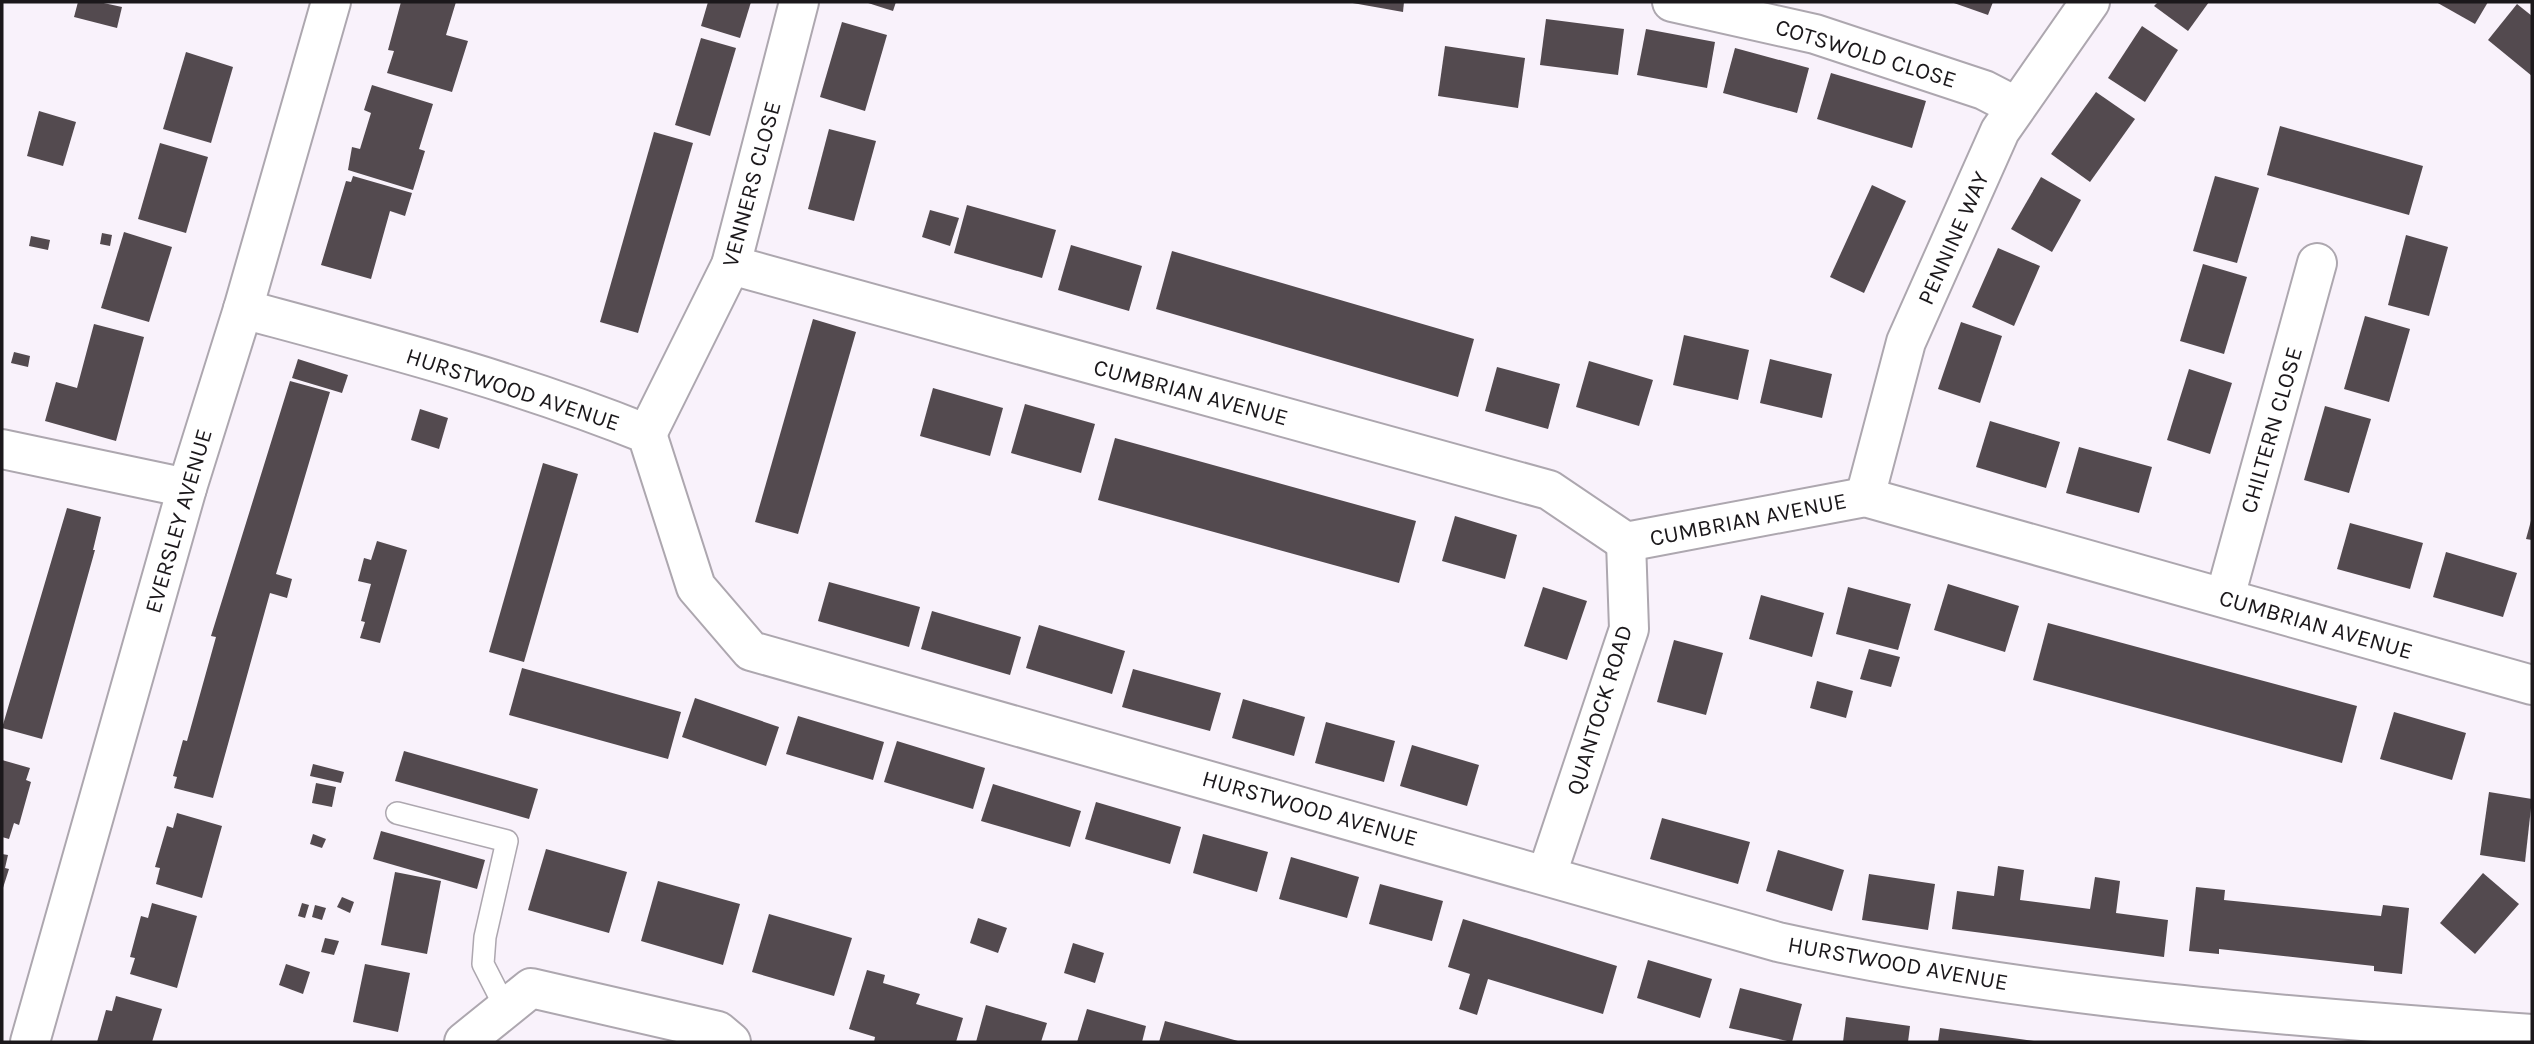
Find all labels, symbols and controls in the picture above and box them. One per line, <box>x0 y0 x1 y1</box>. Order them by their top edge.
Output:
street label: COTSWOLD CLOSE <box>1772 13 1960 94</box>
street label: VENNERS CLOSE <box>716 98 787 270</box>
street label: PENNINE WAY <box>1912 167 1995 309</box>
street label: HURSTWOOD AVENUE <box>403 342 623 437</box>
street label: CHILTERN CLOSE <box>2235 344 2308 516</box>
street label: CUMBRIAN AVENUE <box>1091 354 1291 431</box>
street label: EVERSLEY AVENUE <box>139 426 218 616</box>
street label: CUMBRIAN AVENUE <box>1647 487 1849 552</box>
street label: CUMBRIAN AVENUE <box>2216 584 2416 665</box>
street label: QUANTOCK ROAD <box>1561 622 1638 798</box>
street label: HURSTWOOD AVENUE <box>1199 765 1421 852</box>
street label: HURSTWOOD AVENUE <box>1786 931 2010 996</box>

